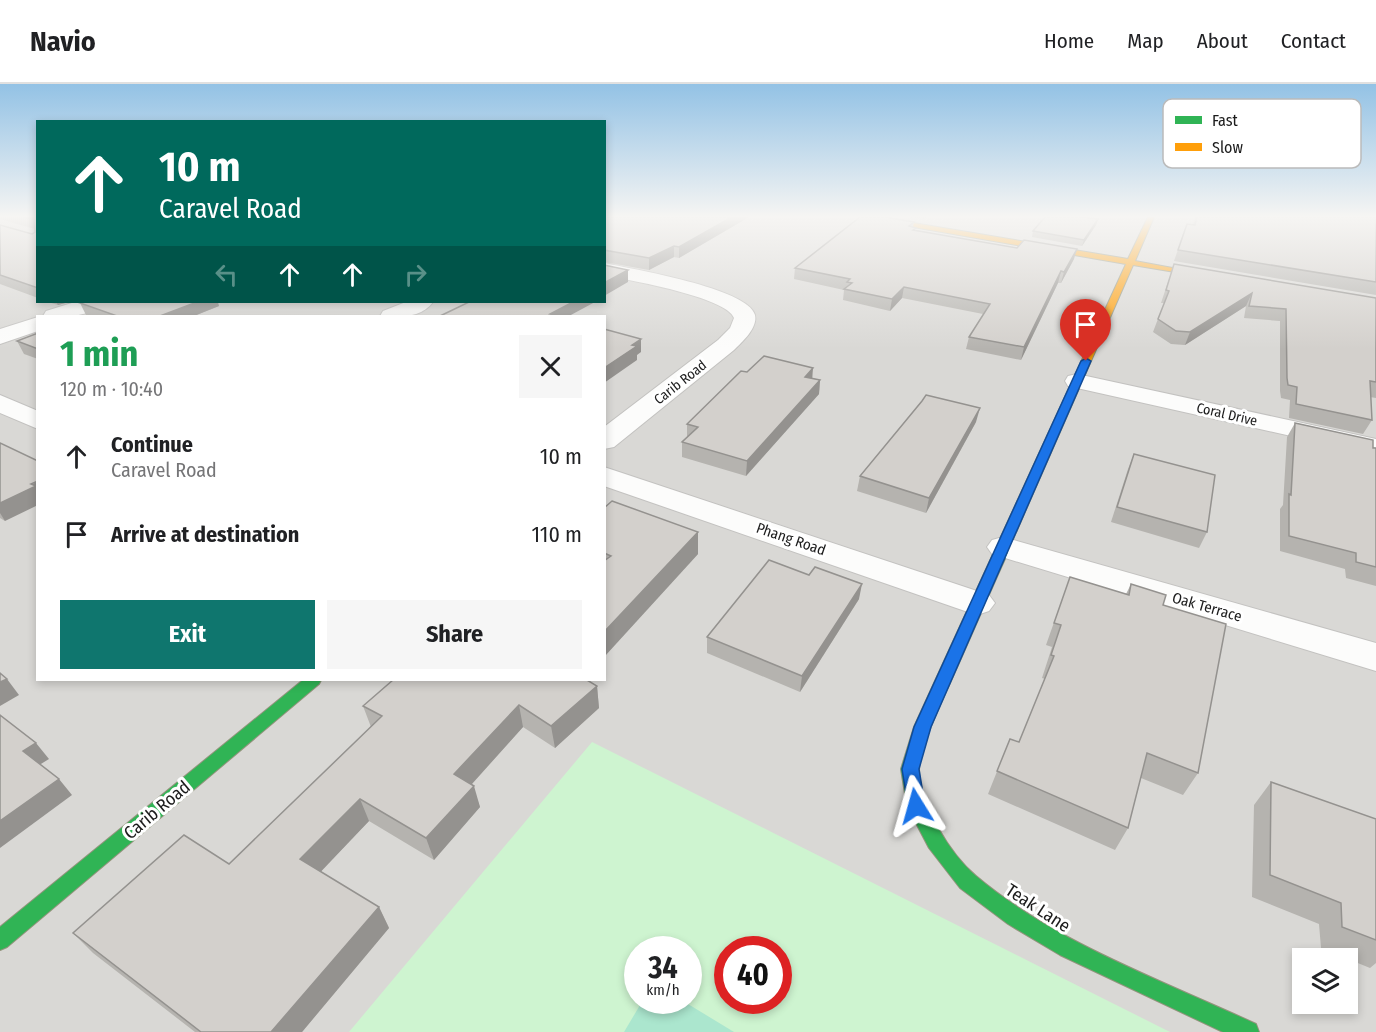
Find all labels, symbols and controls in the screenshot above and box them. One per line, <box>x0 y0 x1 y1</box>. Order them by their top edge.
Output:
text: Navio <box>30 25 96 58</box>
text: Home <box>1044 28 1094 54</box>
text: Map <box>1127 28 1164 54</box>
text: About <box>1197 28 1248 54</box>
text: Contact <box>1281 28 1346 54</box>
legend <box>1163 99 1361 168</box>
text: Fast <box>1212 111 1239 130</box>
text: Slow <box>1212 138 1243 157</box>
text: 10 m <box>159 142 240 192</box>
icon: ahead <box>60 144 138 222</box>
text: Caravel Road <box>159 193 302 225</box>
icon: left <box>210 258 243 291</box>
icon: ahead <box>273 258 306 291</box>
icon: ahead <box>336 258 369 291</box>
icon: right <box>399 258 432 291</box>
pin <box>1060 299 1111 361</box>
icon: arrive <box>1069 308 1102 341</box>
text: 1 min <box>60 332 138 376</box>
button: close <box>519 335 582 398</box>
street label: Carib Road <box>651 357 710 408</box>
text: 120 m · 10:40 <box>60 377 163 401</box>
street label: Coral Drive <box>1195 399 1259 430</box>
text: Continue <box>111 431 193 458</box>
icon: ahead <box>60 440 93 473</box>
text: 10 m <box>540 443 582 470</box>
text: Caravel Road <box>111 458 217 482</box>
icon: arrive <box>60 518 93 551</box>
street label: Phang Road <box>754 519 828 559</box>
text: Arrive at destination <box>111 521 299 548</box>
text: 110 m <box>532 521 582 548</box>
street label: Oak Terrace <box>1170 588 1244 626</box>
button: Exit <box>60 600 315 669</box>
button: Share <box>327 600 582 669</box>
position arrow <box>884 774 948 838</box>
street label: Carib Road <box>119 776 195 844</box>
street label: Teak Lane <box>1002 879 1075 937</box>
speed limit sign: 40 <box>714 936 792 1014</box>
map controls <box>1292 948 1358 1014</box>
button: layers <box>1292 948 1358 1014</box>
text: 34 <box>648 950 678 986</box>
text: km/h <box>646 981 680 999</box>

